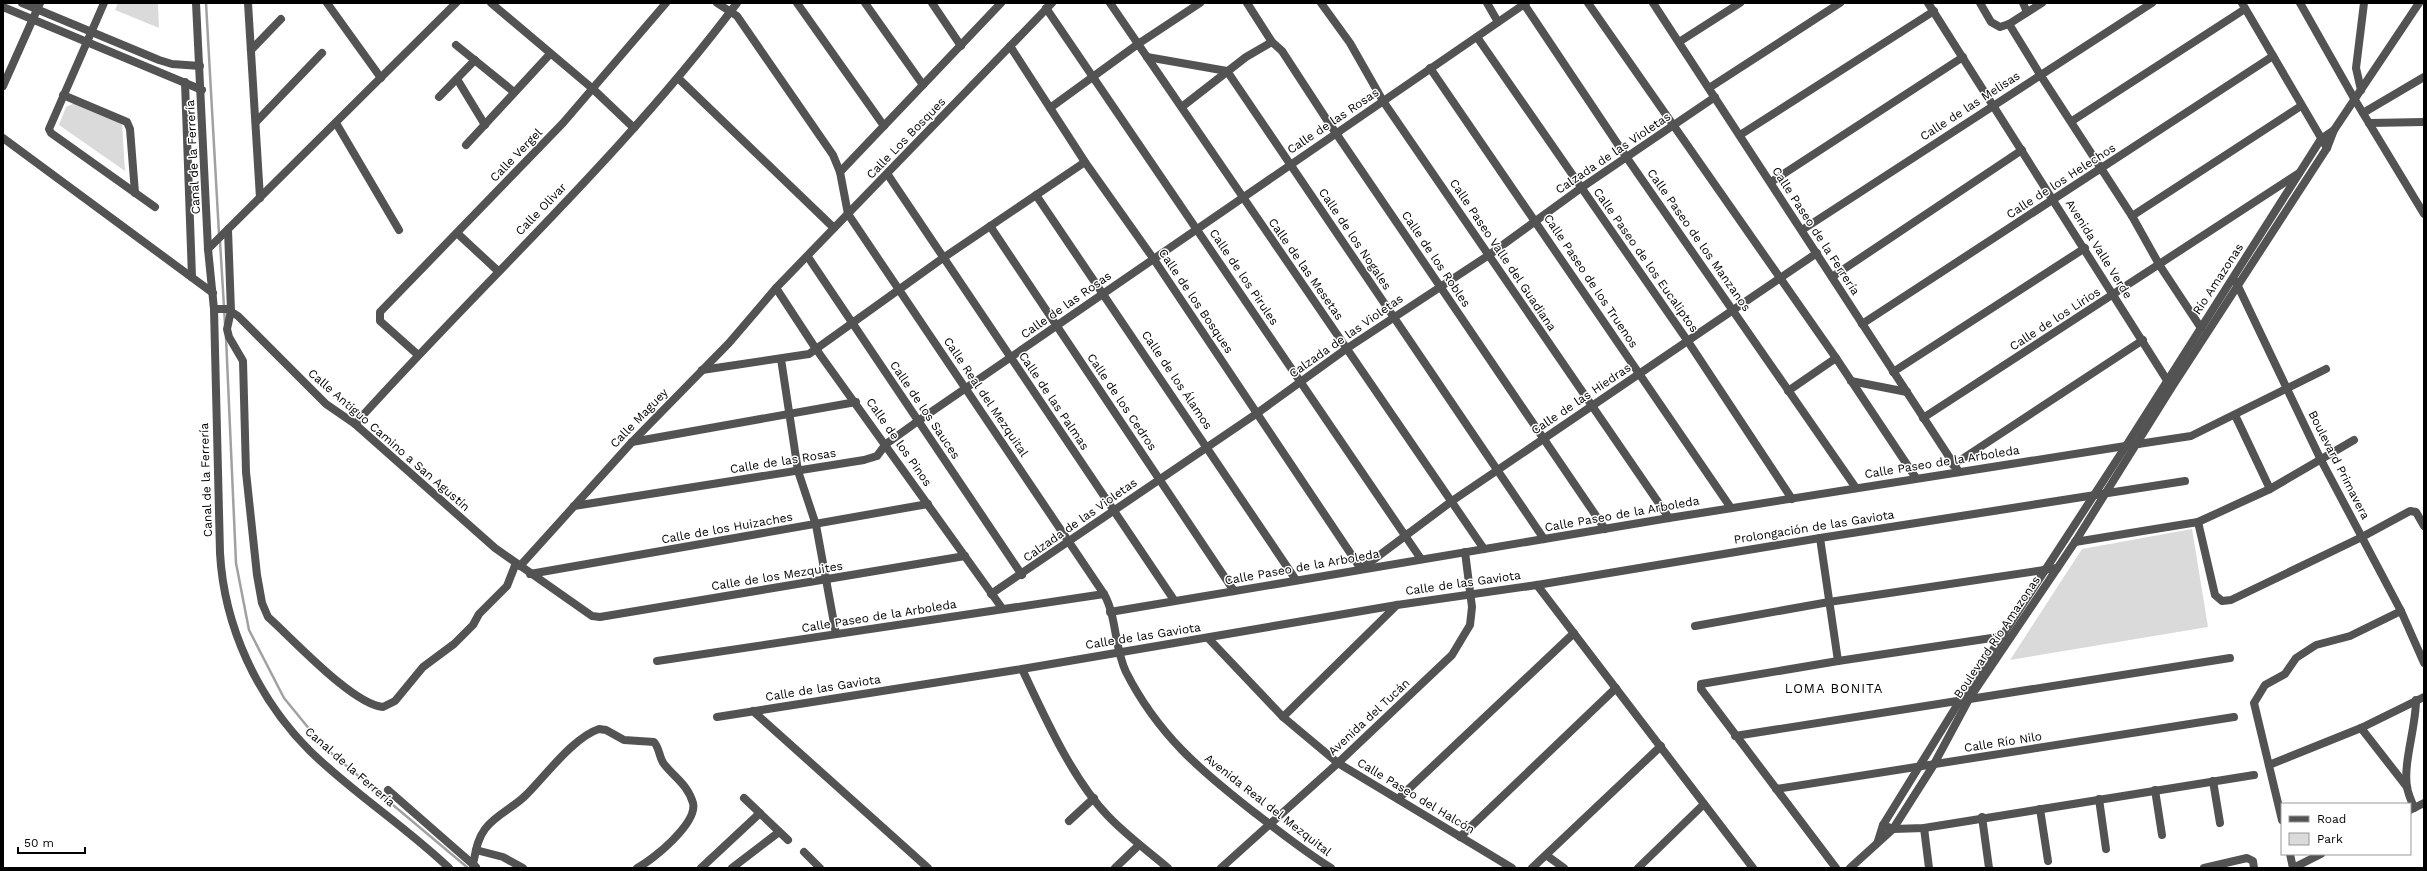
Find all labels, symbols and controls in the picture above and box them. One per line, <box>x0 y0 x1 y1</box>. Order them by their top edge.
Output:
street label: Calle de las Melisas <box>1917 68 2023 144</box>
street label: Calle de las Rosas <box>1285 85 1381 157</box>
street label: Calle Los Bosques <box>864 94 948 182</box>
street label: Canal de la Ferrería <box>183 99 203 214</box>
street label: Calzada de las Violetas <box>1553 109 1673 197</box>
street label: Calle Vergel <box>487 125 545 185</box>
street label: Calle de los Helechos <box>2004 141 2118 221</box>
street label: Calle Paseo de la Ferrería <box>1769 164 1863 298</box>
street label: Calle Paseo de los Manzanos <box>1644 166 1754 314</box>
street label: Calle Paseo Valle del Guadiana <box>1447 176 1559 334</box>
street label: Calle Olivar <box>513 180 569 238</box>
street label: Calle Paseo de los Eucaliptos <box>1591 185 1701 335</box>
street label: Calle de los Nogales <box>1316 186 1394 292</box>
street label: Avenida Valle Verde <box>2063 197 2135 301</box>
street label: Calle de los Robles <box>1399 208 1473 310</box>
street label: Calle Paseo de los Truenos <box>1541 212 1641 350</box>
street label: Calle de las Mesetas <box>1266 215 1346 323</box>
street label: Calle de los Pirules <box>1207 226 1281 328</box>
street label: Río Amazonas <box>2190 241 2246 317</box>
street label: Calle de los Bosques <box>1156 246 1236 356</box>
street label: Calle de las Rosas <box>1018 269 1114 341</box>
street label: Calle de los Lirios <box>2007 284 2103 354</box>
street label: Calzada de las Violetas <box>1286 291 1406 381</box>
street label: Calle de los Álamos <box>1139 328 1215 432</box>
street label: Calle Real del Mezquital <box>941 335 1031 460</box>
street label: Calle de las Palmas <box>1016 349 1092 453</box>
street label: Calle de los Cedros <box>1084 351 1160 453</box>
street label: Calle de los Sauces <box>887 358 963 462</box>
street label: Calle de las Hiedras <box>1529 360 1633 438</box>
street label: Calle Antiguo Camino a San Agustín <box>305 366 473 514</box>
street label: Calle Maguey <box>607 385 671 451</box>
street label: Calle de los Pinos <box>863 395 935 489</box>
street label: Boulevard Primavera <box>2305 408 2373 522</box>
street label: Canal de la Ferrería <box>197 422 215 537</box>
street label: Calle Paseo de la Arboleda <box>1863 443 2021 481</box>
street label: Calle de las Rosas <box>729 446 837 476</box>
street label: Calzada de las Violetas <box>1020 475 1140 565</box>
street label: Calle Paseo de la Arboleda <box>1544 493 1701 535</box>
street label: Prolongación de las Gaviota <box>1733 507 1895 547</box>
street label: Calle de los Huizaches <box>660 510 794 546</box>
street label: Calle Paseo de la Arboleda <box>1224 546 1381 588</box>
street label: Calle de los Mezquites <box>710 559 844 593</box>
street label: Calle de las Gaviota <box>1404 568 1522 598</box>
street label: Boulevard Río Amazonas <box>1951 573 2043 701</box>
street label: Calle Paseo de la Arboleda <box>800 597 958 635</box>
street label: Calle de las Gaviota <box>1084 620 1202 652</box>
street label: Calle de las Gaviota <box>764 672 882 704</box>
street label: Avenida del Tucán <box>1326 676 1412 758</box>
district label: LOMA BONITA <box>1785 681 1883 696</box>
street label: Canal de la Ferrería <box>302 724 398 810</box>
street label: Calle Río Nilo <box>1963 729 2043 755</box>
street label: Avenida Real del Mezquital <box>1202 751 1334 859</box>
street label: Calle Paseo del Halcón <box>1355 755 1477 837</box>
legend <box>2281 803 2411 855</box>
text: Road <box>2317 812 2346 826</box>
scale bar <box>18 829 85 855</box>
text: Park <box>2317 832 2343 846</box>
text: 50 m <box>24 836 54 850</box>

